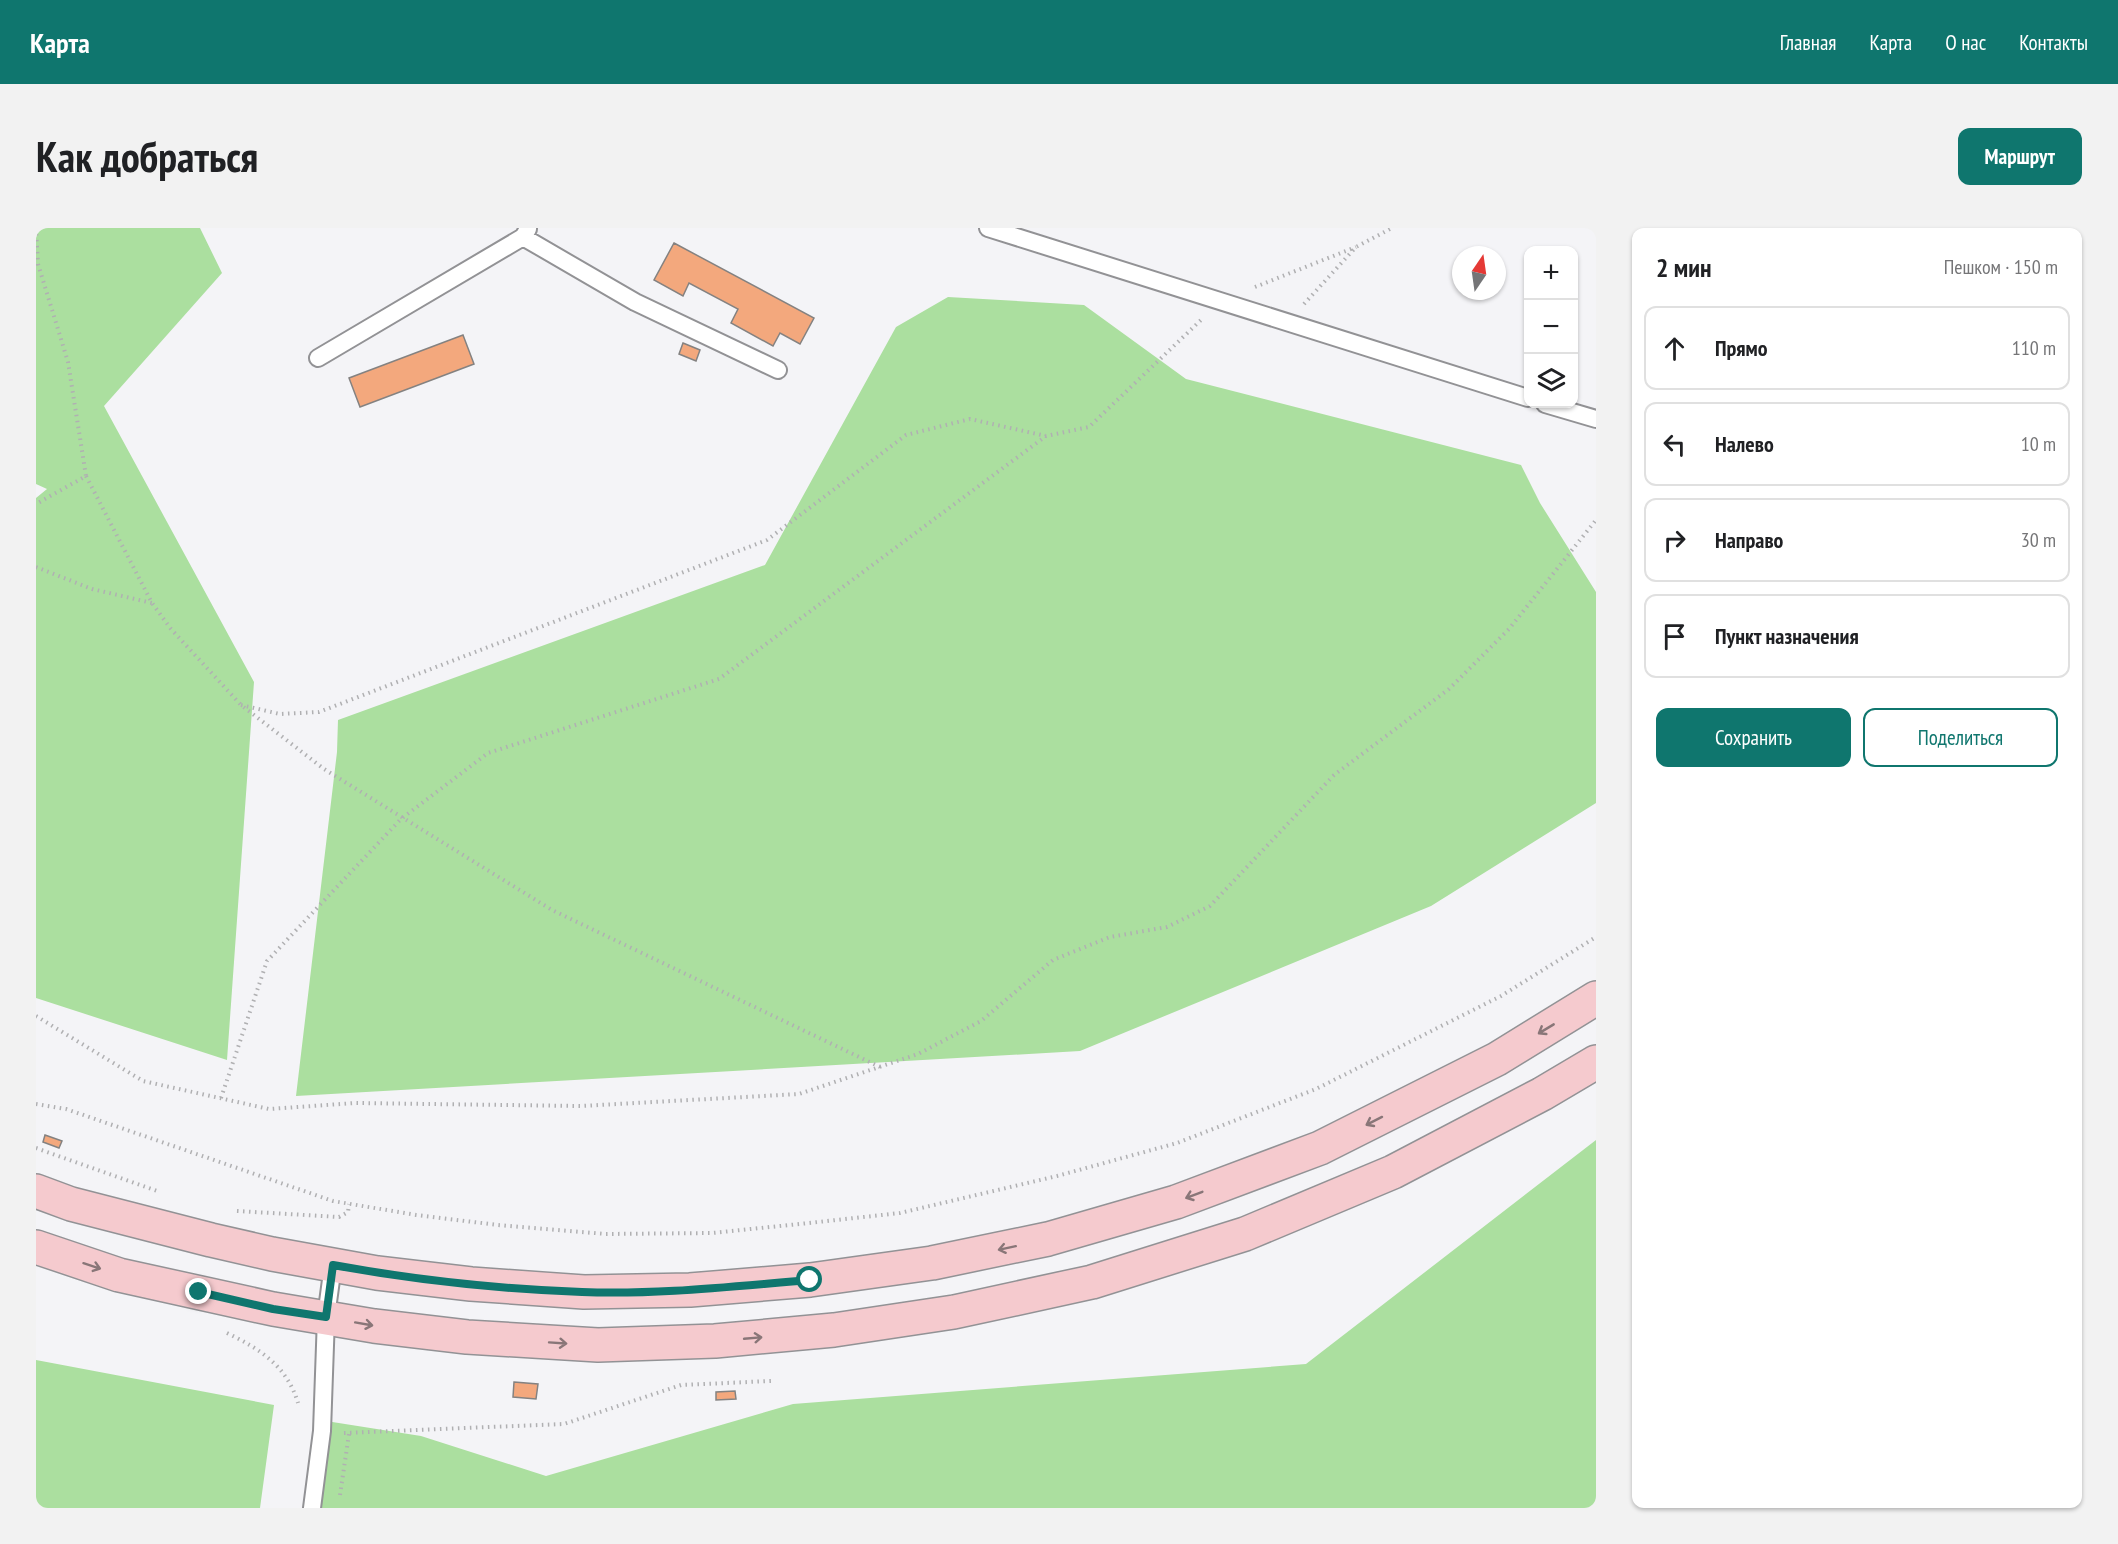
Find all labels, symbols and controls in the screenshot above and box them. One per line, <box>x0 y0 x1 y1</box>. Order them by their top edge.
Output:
text: Карта <box>30 24 90 61</box>
text: Главная <box>1780 29 1836 56</box>
text: Карта <box>1869 29 1912 56</box>
text: О нас <box>1945 29 1986 56</box>
text: Контакты <box>2019 29 2088 56</box>
button: Маршрут <box>1958 128 2082 185</box>
text: Как добраться <box>36 129 258 184</box>
north arrow <box>1452 246 1506 300</box>
map controls <box>1524 246 1578 408</box>
button: + <box>1524 246 1578 300</box>
text: 2 мин <box>1656 251 1711 284</box>
text: Пешком · 150 m <box>1944 254 2058 280</box>
button: − <box>1524 300 1578 354</box>
icon: ahead <box>1658 332 1691 365</box>
text: Прямо <box>1715 334 1768 362</box>
text: 110 m <box>2012 335 2056 361</box>
button: layers <box>1524 354 1578 408</box>
icon: left <box>1658 428 1691 461</box>
text: Налево <box>1715 430 1774 458</box>
text: 10 m <box>2021 431 2056 457</box>
icon: right <box>1658 524 1691 557</box>
text: Направо <box>1715 526 1783 554</box>
text: 30 m <box>2021 527 2056 553</box>
icon: arrive <box>1658 620 1691 653</box>
text: Пункт назначения <box>1715 622 1859 650</box>
button: Сохранить <box>1656 708 1851 767</box>
button: Поделиться <box>1863 708 2058 767</box>
one-way arrow <box>1538 1023 1555 1035</box>
one-way arrow <box>1366 1115 1384 1127</box>
one-way arrow <box>1185 1190 1204 1201</box>
one-way arrow <box>997 1242 1016 1254</box>
one-way arrow <box>82 1261 101 1272</box>
route start <box>796 1266 822 1292</box>
route end <box>185 1278 211 1304</box>
one-way arrow <box>354 1319 373 1330</box>
one-way arrow <box>742 1332 762 1343</box>
one-way arrow <box>548 1338 568 1349</box>

